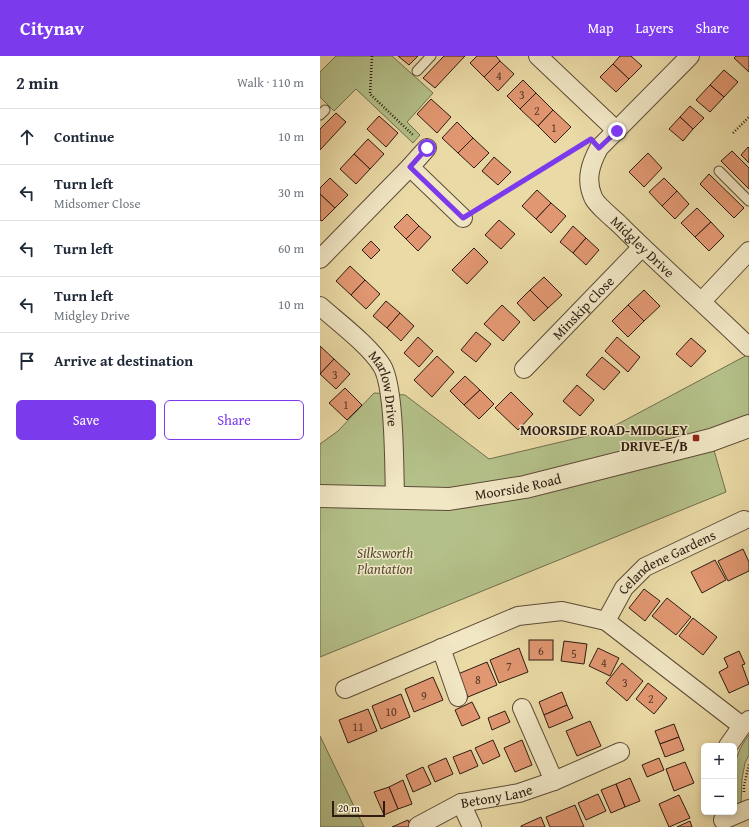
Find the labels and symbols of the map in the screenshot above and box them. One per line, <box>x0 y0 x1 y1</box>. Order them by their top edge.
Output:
house number: 4 <box>496 67 502 84</box>
house number: 3 <box>519 86 525 103</box>
house number: 2 <box>534 102 540 119</box>
house number: 1 <box>551 119 557 136</box>
route end <box>608 122 626 140</box>
route start <box>418 139 436 157</box>
street label: Midgley Drive <box>606 211 679 283</box>
street label: Minskip Close <box>548 271 619 344</box>
street label: Marlow Drive <box>364 346 403 428</box>
house number: 3 <box>332 366 338 383</box>
house number: 1 <box>343 396 349 413</box>
place label: MOORSIDE ROAD-MIDGLEY DRIVE-E/B <box>520 420 688 456</box>
marker: MOORSIDE ROAD-MIDGLEY DRIVE-E/B <box>691 433 701 443</box>
street label: Moorside Road <box>473 468 564 505</box>
street label: Celandene Gardens <box>613 525 719 598</box>
park label: Silksworth Plantation <box>356 543 413 579</box>
house number: 6 <box>538 642 544 659</box>
house number: 5 <box>571 645 577 662</box>
house number: 4 <box>601 654 607 671</box>
house number: 7 <box>506 658 512 675</box>
house number: 8 <box>475 671 481 688</box>
house number: 3 <box>622 674 628 691</box>
house number: 9 <box>421 687 427 704</box>
house number: 2 <box>648 690 654 707</box>
house number: 10 <box>385 703 397 720</box>
house number: 11 <box>352 718 364 735</box>
street label: Betony Lane <box>459 779 536 813</box>
scale bar <box>332 799 385 818</box>

